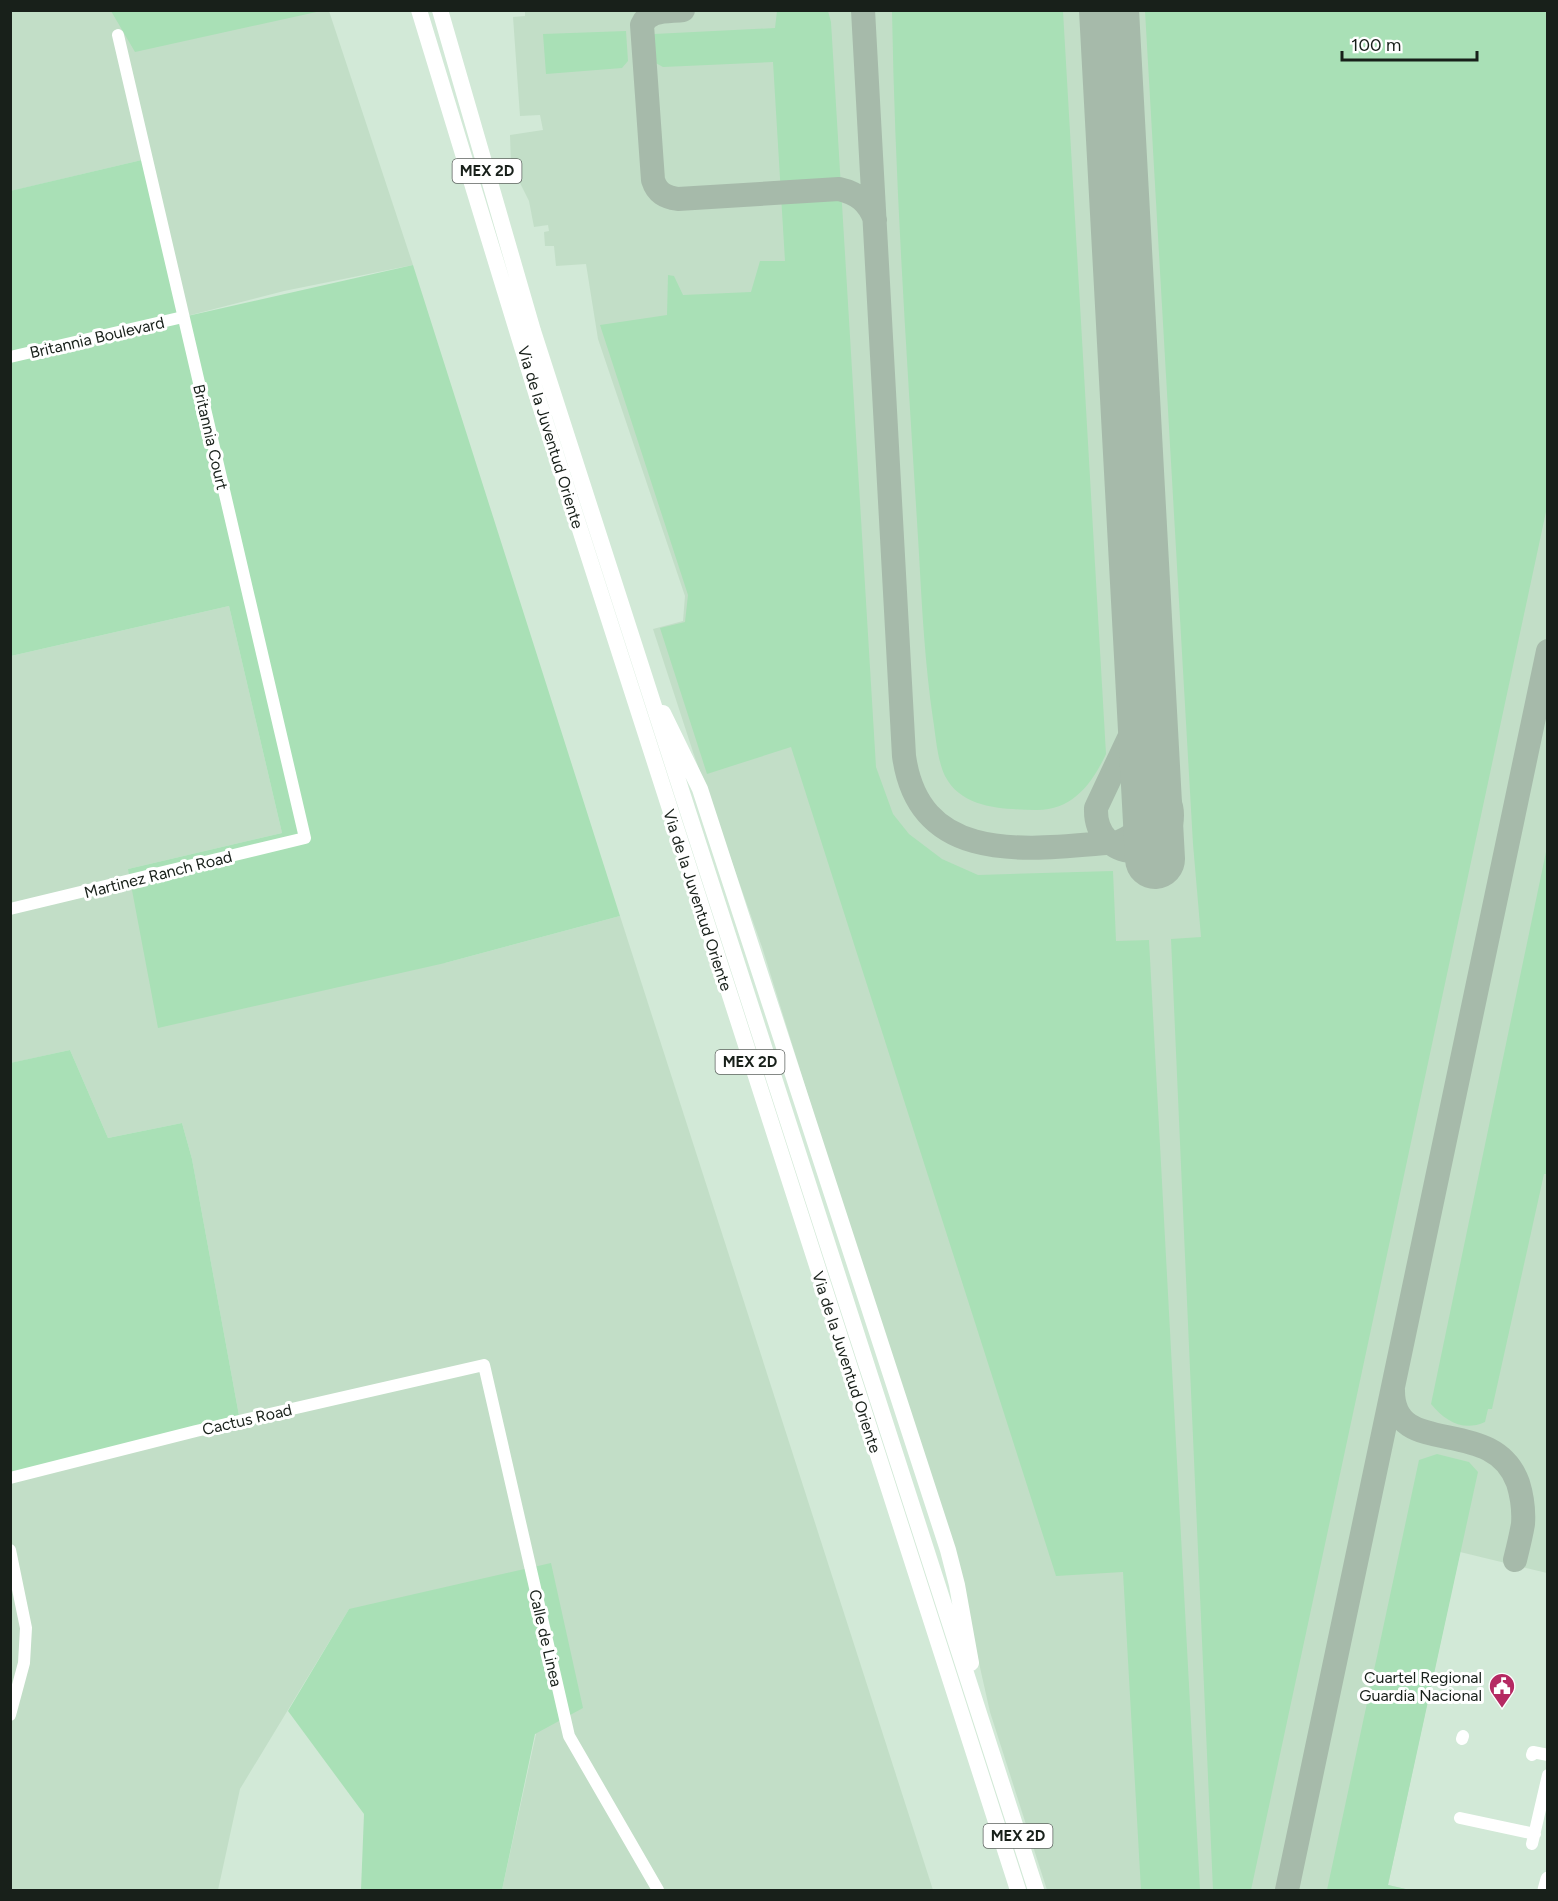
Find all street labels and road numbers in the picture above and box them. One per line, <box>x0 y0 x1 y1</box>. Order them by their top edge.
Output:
road number: MEX 2D <box>452 159 522 183</box>
street label: Britannia Boulevard <box>28 313 166 362</box>
street label: Via de la Juventud Oriente <box>514 344 587 531</box>
street label: Britannia Court <box>189 382 232 492</box>
street label: Via de la Juventud Oriente <box>659 807 736 994</box>
street label: Martinez Ranch Road <box>82 847 234 902</box>
road number: MEX 2D <box>716 1050 784 1074</box>
street label: Via de la Juventud Oriente <box>808 1269 885 1456</box>
street label: Cactus Road <box>200 1400 294 1439</box>
street label: Calle de Linea <box>525 1588 566 1689</box>
road number: MEX 2D <box>984 1824 1052 1848</box>

